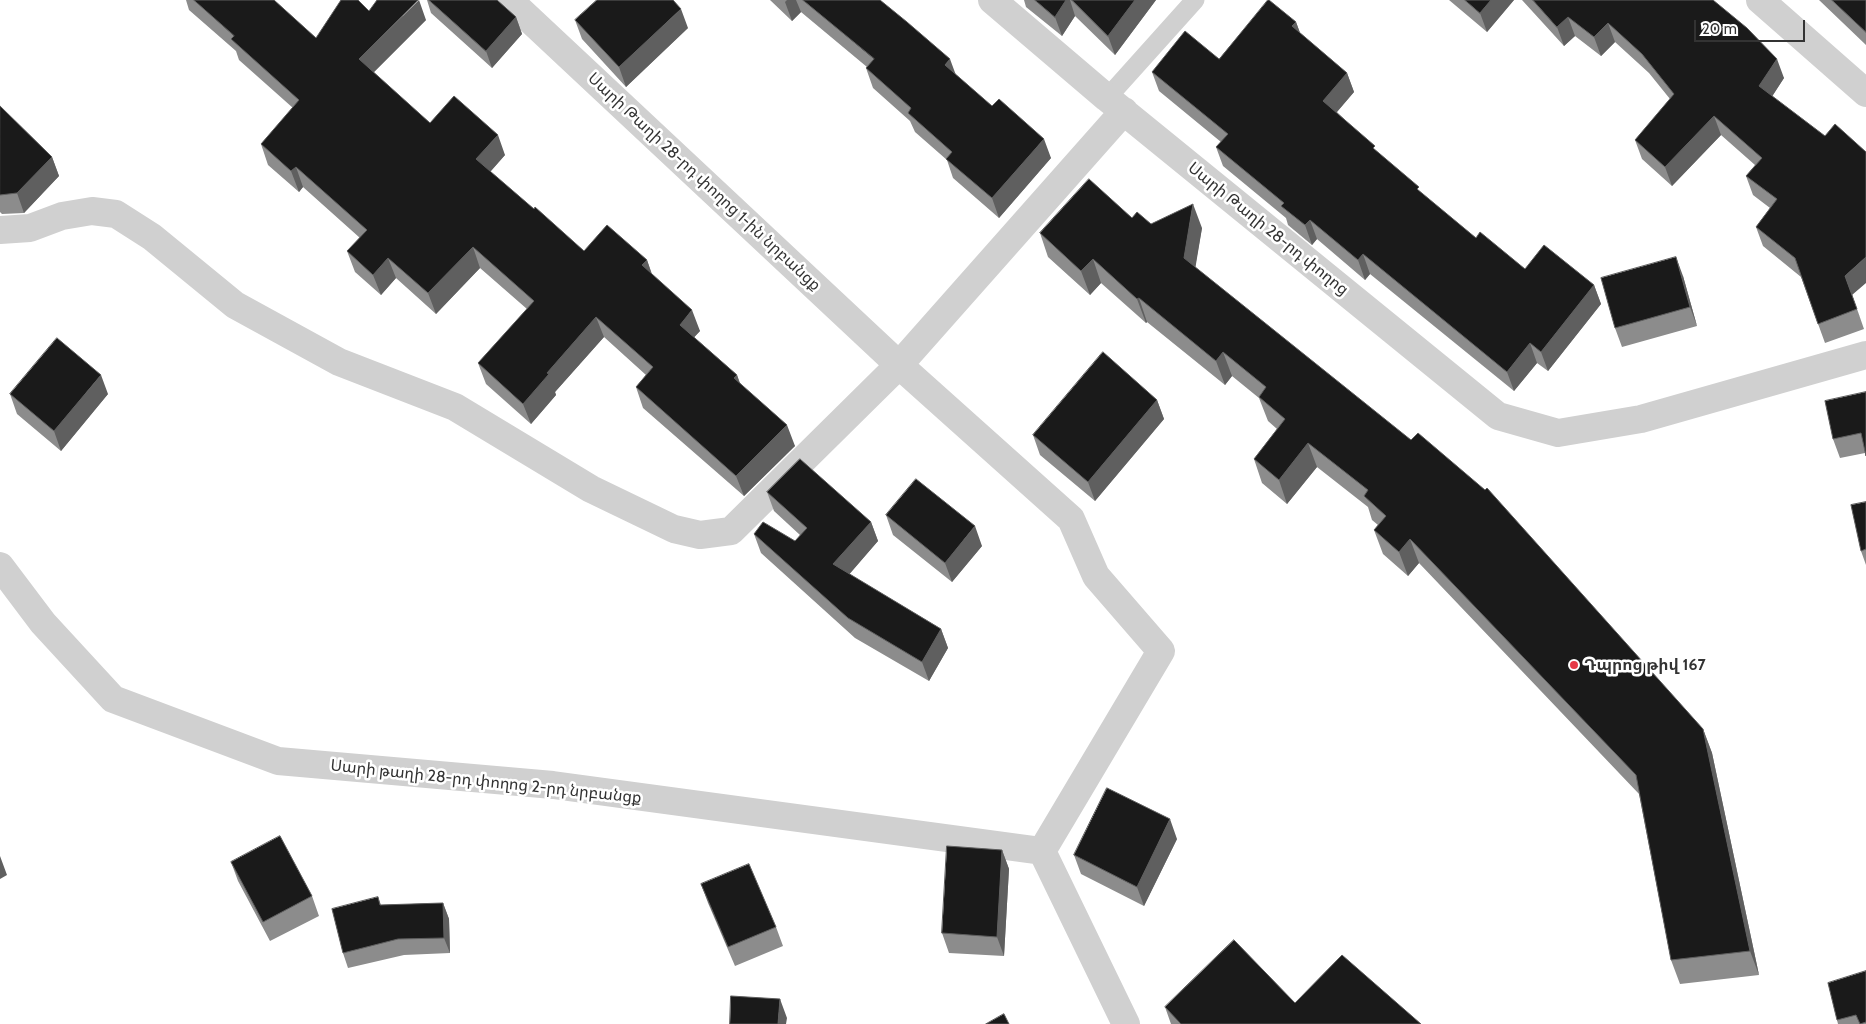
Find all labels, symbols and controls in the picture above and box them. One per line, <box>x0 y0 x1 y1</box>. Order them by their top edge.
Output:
scale bar <box>1696 10 1807 42</box>
text: 20 m <box>1702 20 1737 38</box>
street label: Սարի Թաղի 28-րդ փողոց 1-ին նրբանցք <box>584 69 824 295</box>
street label: Սարի Թաղի 28-րդ փողոց <box>1184 158 1352 300</box>
place label: Դպրոց թիվ 167 <box>1584 655 1706 675</box>
marker: Դպրոց թիվ 167 <box>1568 659 1580 671</box>
street label: Սարի թաղի 28-րդ փողոց 2-րդ նրբանցք <box>330 756 642 808</box>

